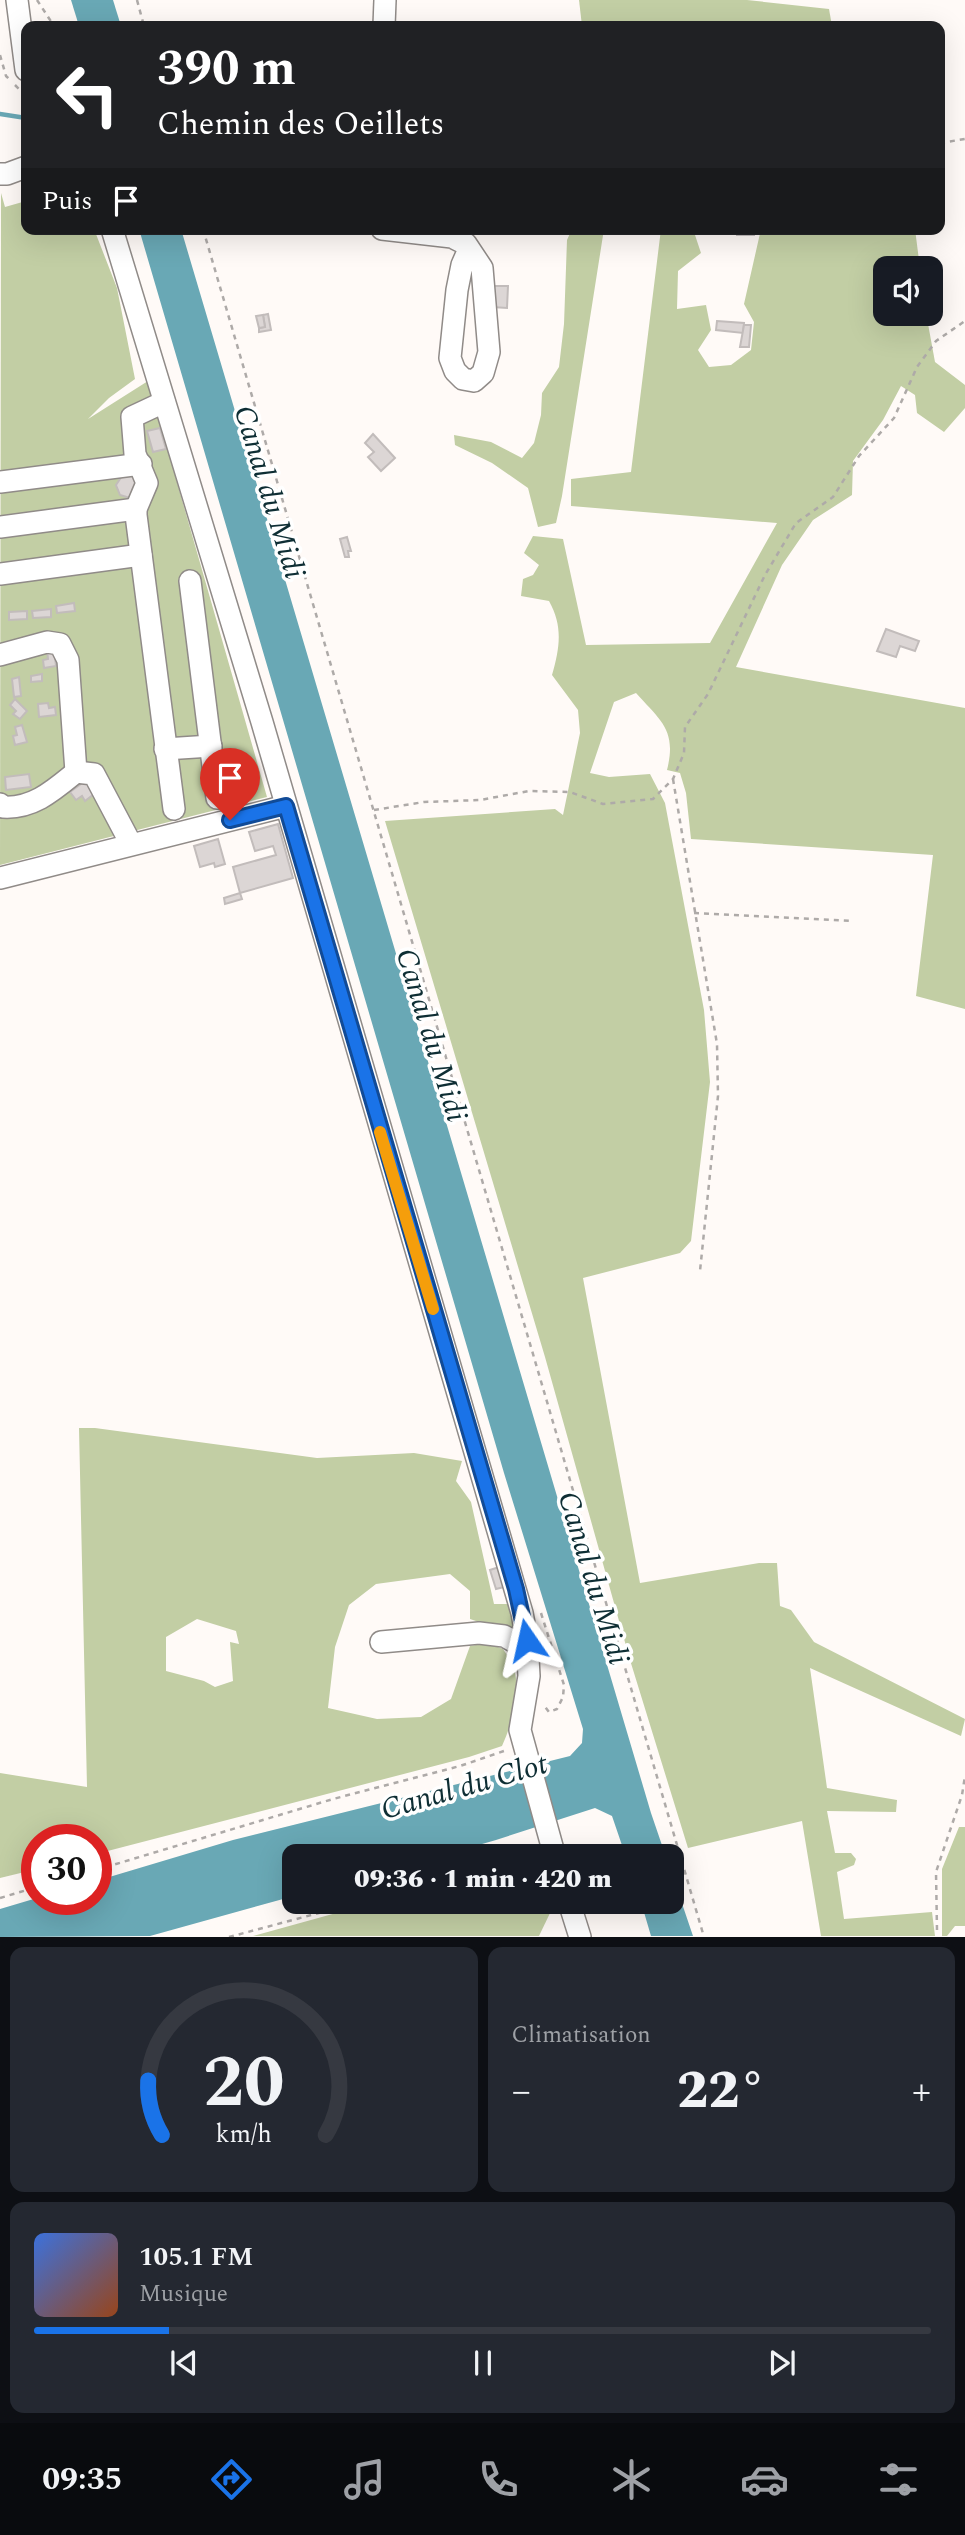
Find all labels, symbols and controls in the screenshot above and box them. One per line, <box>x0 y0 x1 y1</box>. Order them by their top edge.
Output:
text: 390 m <box>157 32 296 107</box>
icon: left <box>42 49 133 140</box>
text: Chemin des Oeillets <box>157 100 444 149</box>
text: Puis <box>42 181 93 221</box>
icon: arrive <box>107 182 145 220</box>
map controls <box>873 256 943 326</box>
button: sound <box>873 256 943 326</box>
water label: Canal du Midi <box>221 400 317 585</box>
pin <box>200 748 260 820</box>
icon: arrive <box>211 759 249 797</box>
water label: Canal du Midi <box>383 943 479 1128</box>
water label: Canal du Midi <box>545 1486 641 1671</box>
position arrow <box>490 1603 564 1677</box>
water label: Canal du Clot <box>376 1741 554 1833</box>
speed limit sign: 30 <box>21 1824 112 1915</box>
text: 09:36 · 1 min · 420 m <box>354 1859 612 1899</box>
text: Climatisation <box>512 2018 651 2053</box>
text: 20 <box>203 2029 285 2140</box>
text: 22° <box>677 2052 765 2131</box>
text: − <box>512 2063 531 2121</box>
text: + <box>912 2063 931 2121</box>
text: km/h <box>216 2116 272 2154</box>
text: 105.1 FM <box>139 2237 253 2277</box>
text: Musique <box>139 2277 228 2312</box>
icon: previous <box>165 2344 203 2382</box>
icon: pause <box>464 2344 502 2382</box>
icon: next <box>763 2344 801 2382</box>
text: 09:35 <box>42 2455 123 2504</box>
icon: directions <box>207 2455 256 2504</box>
icon: music <box>340 2455 389 2504</box>
icon: phone <box>474 2455 523 2504</box>
icon: climate <box>607 2455 656 2504</box>
icon: car <box>740 2455 789 2504</box>
icon: filters <box>874 2455 923 2504</box>

